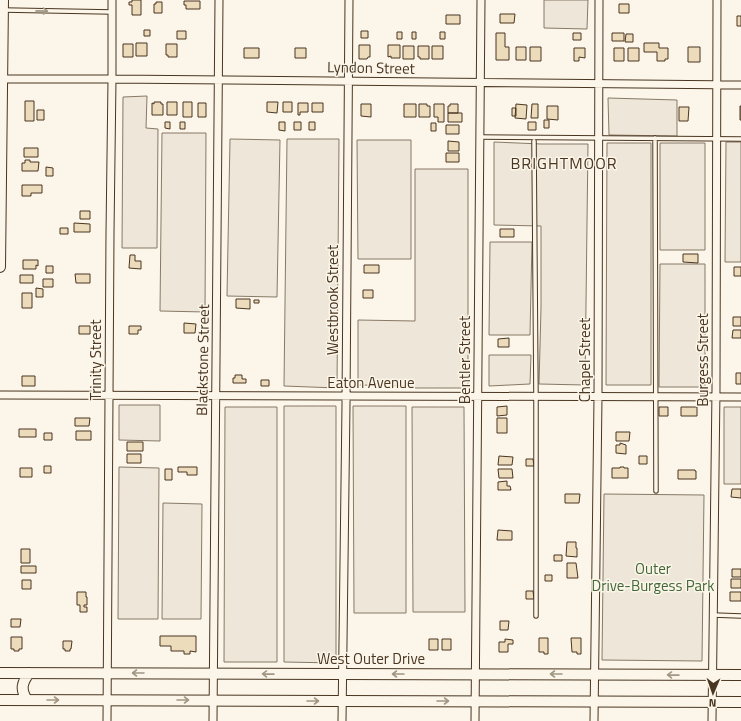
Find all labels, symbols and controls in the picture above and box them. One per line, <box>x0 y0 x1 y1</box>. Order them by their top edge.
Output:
one-way arrow <box>35 7 48 15</box>
street label: Lyndon Street <box>327 55 416 80</box>
district label: BRIGHTMOOR <box>510 151 618 175</box>
street label: Westbrook Street <box>321 244 344 355</box>
street label: Blackstone Street <box>190 303 215 416</box>
street label: Burgess Street <box>691 313 714 407</box>
street label: Bentler Street <box>453 315 476 404</box>
street label: Chapel Street <box>573 317 596 402</box>
street label: Trinity Street <box>84 319 107 400</box>
street label: Eaton Avenue <box>327 371 415 394</box>
park label: Outer Drive-Burgess Park <box>592 557 714 597</box>
street label: West Outer Drive <box>317 647 425 670</box>
one-way arrow <box>132 669 145 677</box>
one-way arrow <box>262 670 275 677</box>
one-way arrow <box>392 670 405 678</box>
one-way arrow <box>550 670 563 678</box>
one-way arrow <box>667 671 680 679</box>
north arrow <box>693 673 733 713</box>
text: N <box>709 695 717 711</box>
one-way arrow <box>46 696 59 704</box>
one-way arrow <box>176 696 189 704</box>
one-way arrow <box>306 697 319 705</box>
one-way arrow <box>436 697 449 705</box>

